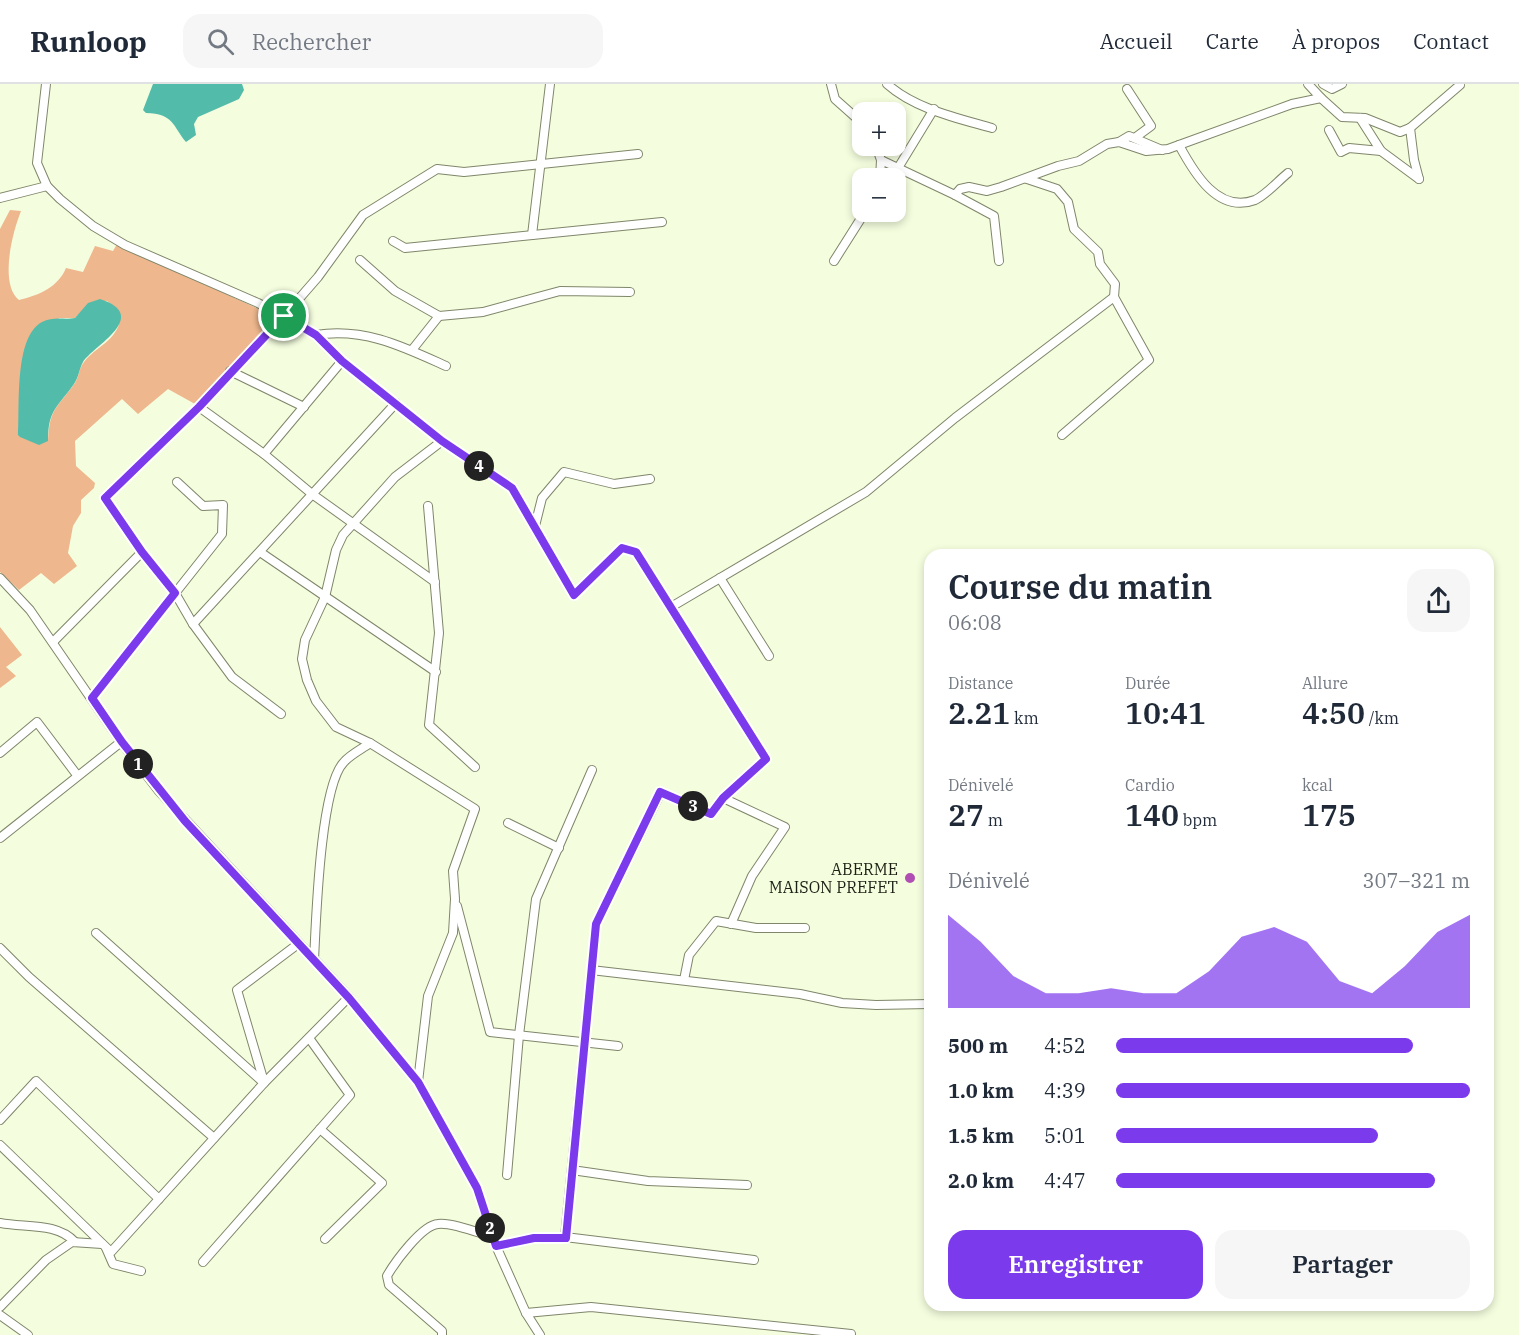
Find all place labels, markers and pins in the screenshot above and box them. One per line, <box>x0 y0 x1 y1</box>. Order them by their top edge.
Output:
pin <box>258 290 309 341</box>
pin: 4 <box>464 451 494 481</box>
pin: 1 <box>123 749 153 779</box>
pin: 3 <box>678 791 708 821</box>
place label: ABERME MAISON PREFET <box>769 859 898 897</box>
marker: ABERME MAISON PREFET <box>903 871 917 885</box>
pin: 2 <box>475 1213 505 1243</box>

